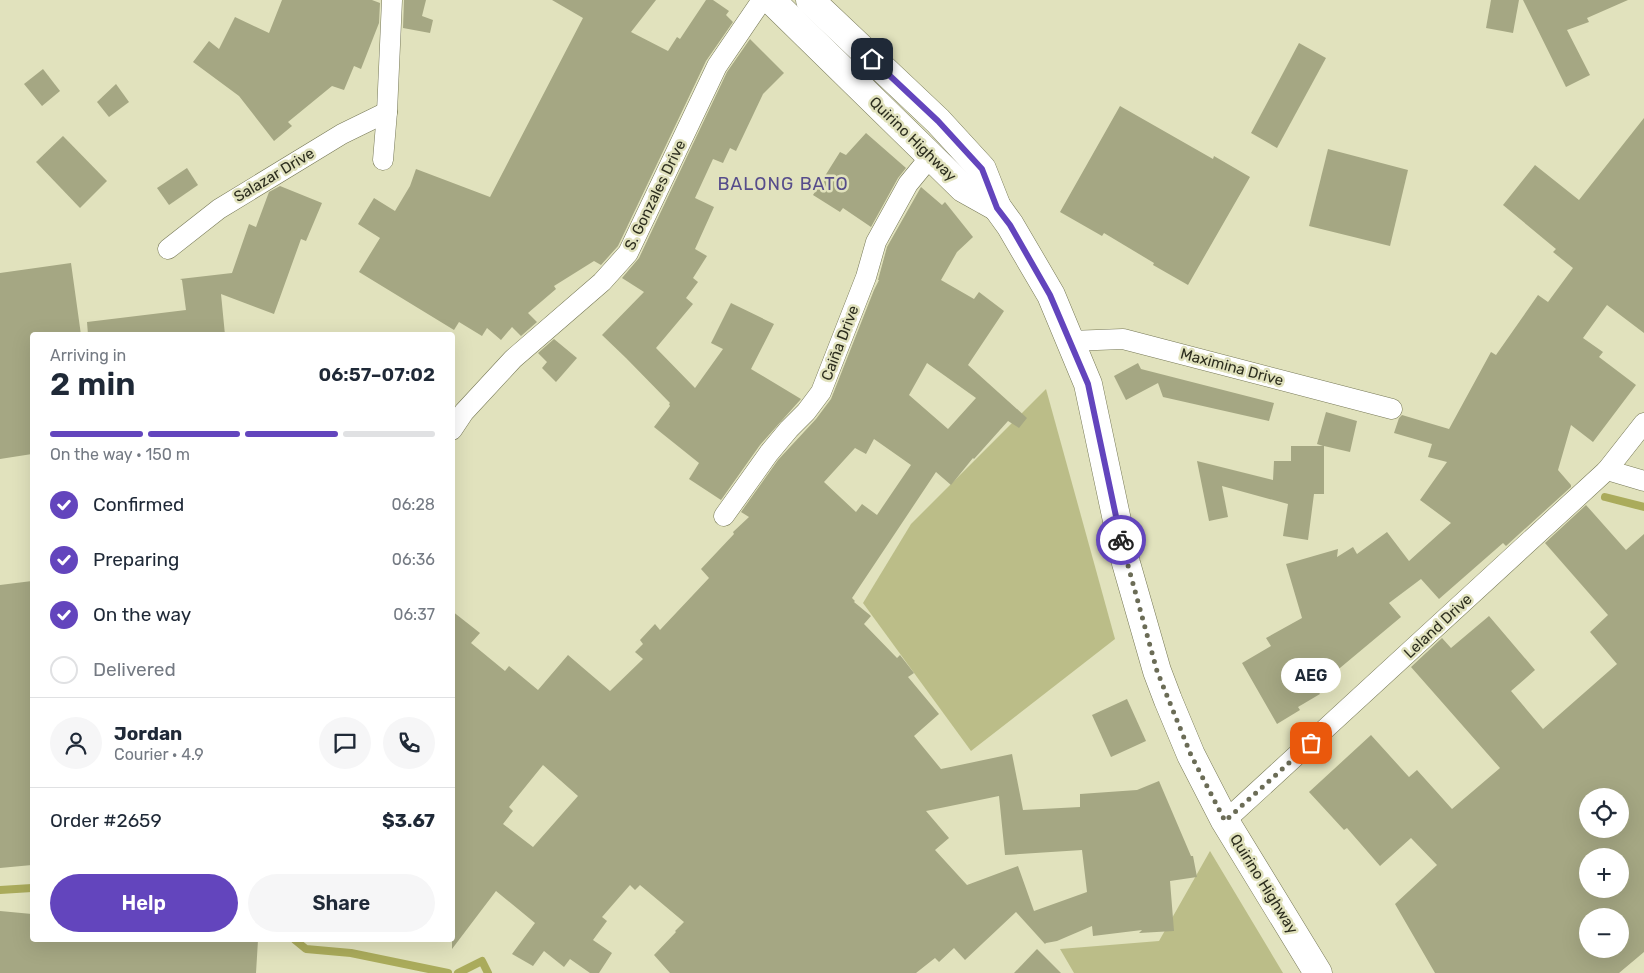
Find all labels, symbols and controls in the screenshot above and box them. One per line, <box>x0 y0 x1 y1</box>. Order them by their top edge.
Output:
pin <box>851 38 893 80</box>
icon: home <box>858 45 886 73</box>
street label: Quirino Highway <box>866 93 960 185</box>
street label: S. Gonzales Drive <box>621 137 689 253</box>
street label: Salazar Drive <box>231 144 317 206</box>
district label: BALONG BATO <box>717 173 849 195</box>
street label: Caiña Drive <box>817 303 863 383</box>
street label: Maximina Drive <box>1178 345 1286 389</box>
text: Arriving in <box>50 346 126 365</box>
text: 06:57–07:02 <box>319 363 435 386</box>
text: 2 min <box>50 365 135 403</box>
text: On the way · 150 m <box>50 445 190 464</box>
icon: check <box>50 491 78 519</box>
text: Confirmed <box>93 493 184 516</box>
text: 06:28 <box>392 495 435 514</box>
courier <box>1096 515 1146 565</box>
icon: bike <box>1107 526 1135 554</box>
icon: check <box>50 546 78 574</box>
text: Preparing <box>93 548 179 571</box>
text: 06:36 <box>392 550 435 569</box>
street label: Leland Drive <box>1400 590 1476 662</box>
icon: check <box>50 601 78 629</box>
text: On the way <box>93 603 191 626</box>
text: 06:37 <box>393 605 435 624</box>
text: Delivered <box>93 658 176 681</box>
callout: AEG <box>1281 658 1341 693</box>
text: AEG <box>1295 666 1327 685</box>
button: person <box>50 717 102 769</box>
button: chat <box>319 717 371 769</box>
button: phone <box>383 717 435 769</box>
text: Jordan <box>114 722 182 745</box>
pin <box>1290 722 1332 764</box>
icon: bag <box>1297 729 1325 757</box>
text: Courier · 4.9 <box>114 745 204 764</box>
map controls <box>1579 788 1629 958</box>
button: locate <box>1579 788 1629 838</box>
text: Order #2659 <box>50 809 162 832</box>
text: $3.67 <box>382 809 435 832</box>
street label: Quirino Highway <box>1226 831 1302 937</box>
button: + <box>1579 848 1629 898</box>
button: Help <box>50 874 238 932</box>
button: Share <box>248 874 435 932</box>
button: − <box>1579 908 1629 958</box>

